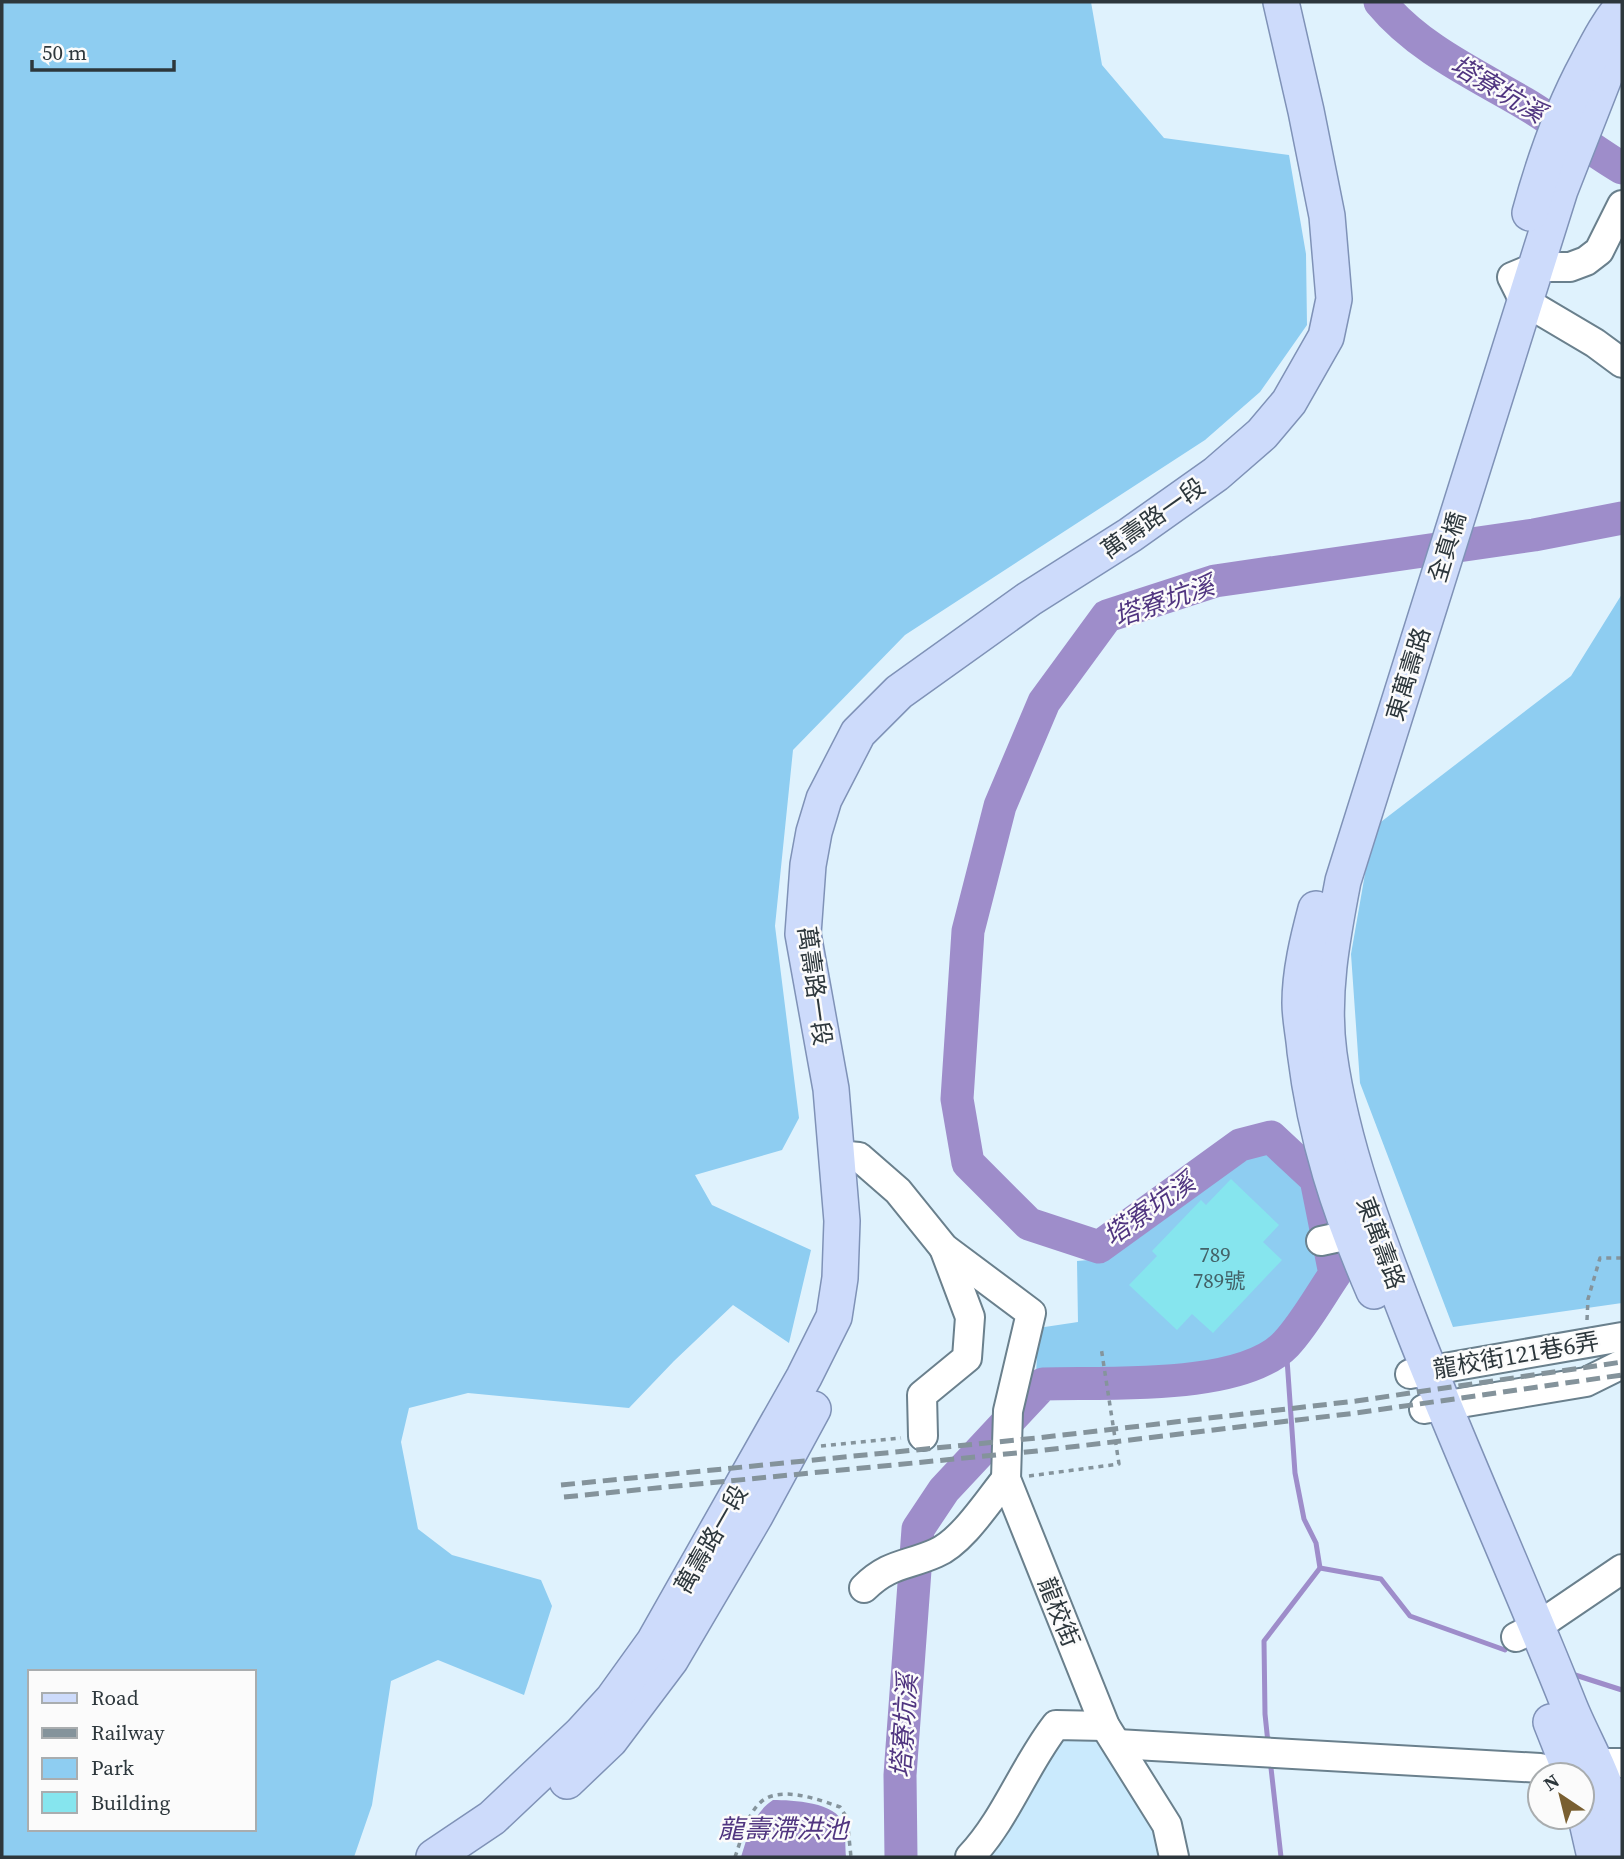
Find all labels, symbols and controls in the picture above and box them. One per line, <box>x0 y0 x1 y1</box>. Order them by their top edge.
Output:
scale bar <box>32 28 173 72</box>
text: 50 m <box>42 38 87 67</box>
water label: 塔寮坑溪 <box>1444 47 1555 133</box>
street label: 萬壽路一段 <box>1094 470 1212 566</box>
street label: 全真橋 <box>1421 508 1473 586</box>
water label: 塔寮坑溪 <box>1109 566 1223 635</box>
street label: 東萬壽路 <box>1378 623 1438 725</box>
street label: 萬壽路一段 <box>790 924 840 1048</box>
water label: 塔寮坑溪 <box>1096 1162 1205 1254</box>
street label: 東萬壽路 <box>1349 1192 1413 1294</box>
house number: 789 <box>1199 1240 1231 1269</box>
house number: 789號 <box>1193 1266 1245 1295</box>
street label: 龍校街121巷6弄 <box>1430 1324 1602 1386</box>
street label: 萬壽路一段 <box>667 1479 755 1599</box>
street label: 龍校街 <box>1030 1572 1088 1652</box>
water label: 塔寮坑溪 <box>882 1669 926 1779</box>
legend <box>28 1670 256 1831</box>
text: Road <box>91 1683 139 1712</box>
text: Railway <box>91 1718 165 1747</box>
text: Park <box>91 1753 135 1782</box>
north arrow <box>1526 1761 1596 1831</box>
text: N <box>1538 1767 1565 1797</box>
text: Building <box>91 1788 170 1817</box>
water label: 龍壽滯洪池 <box>718 1811 851 1847</box>

